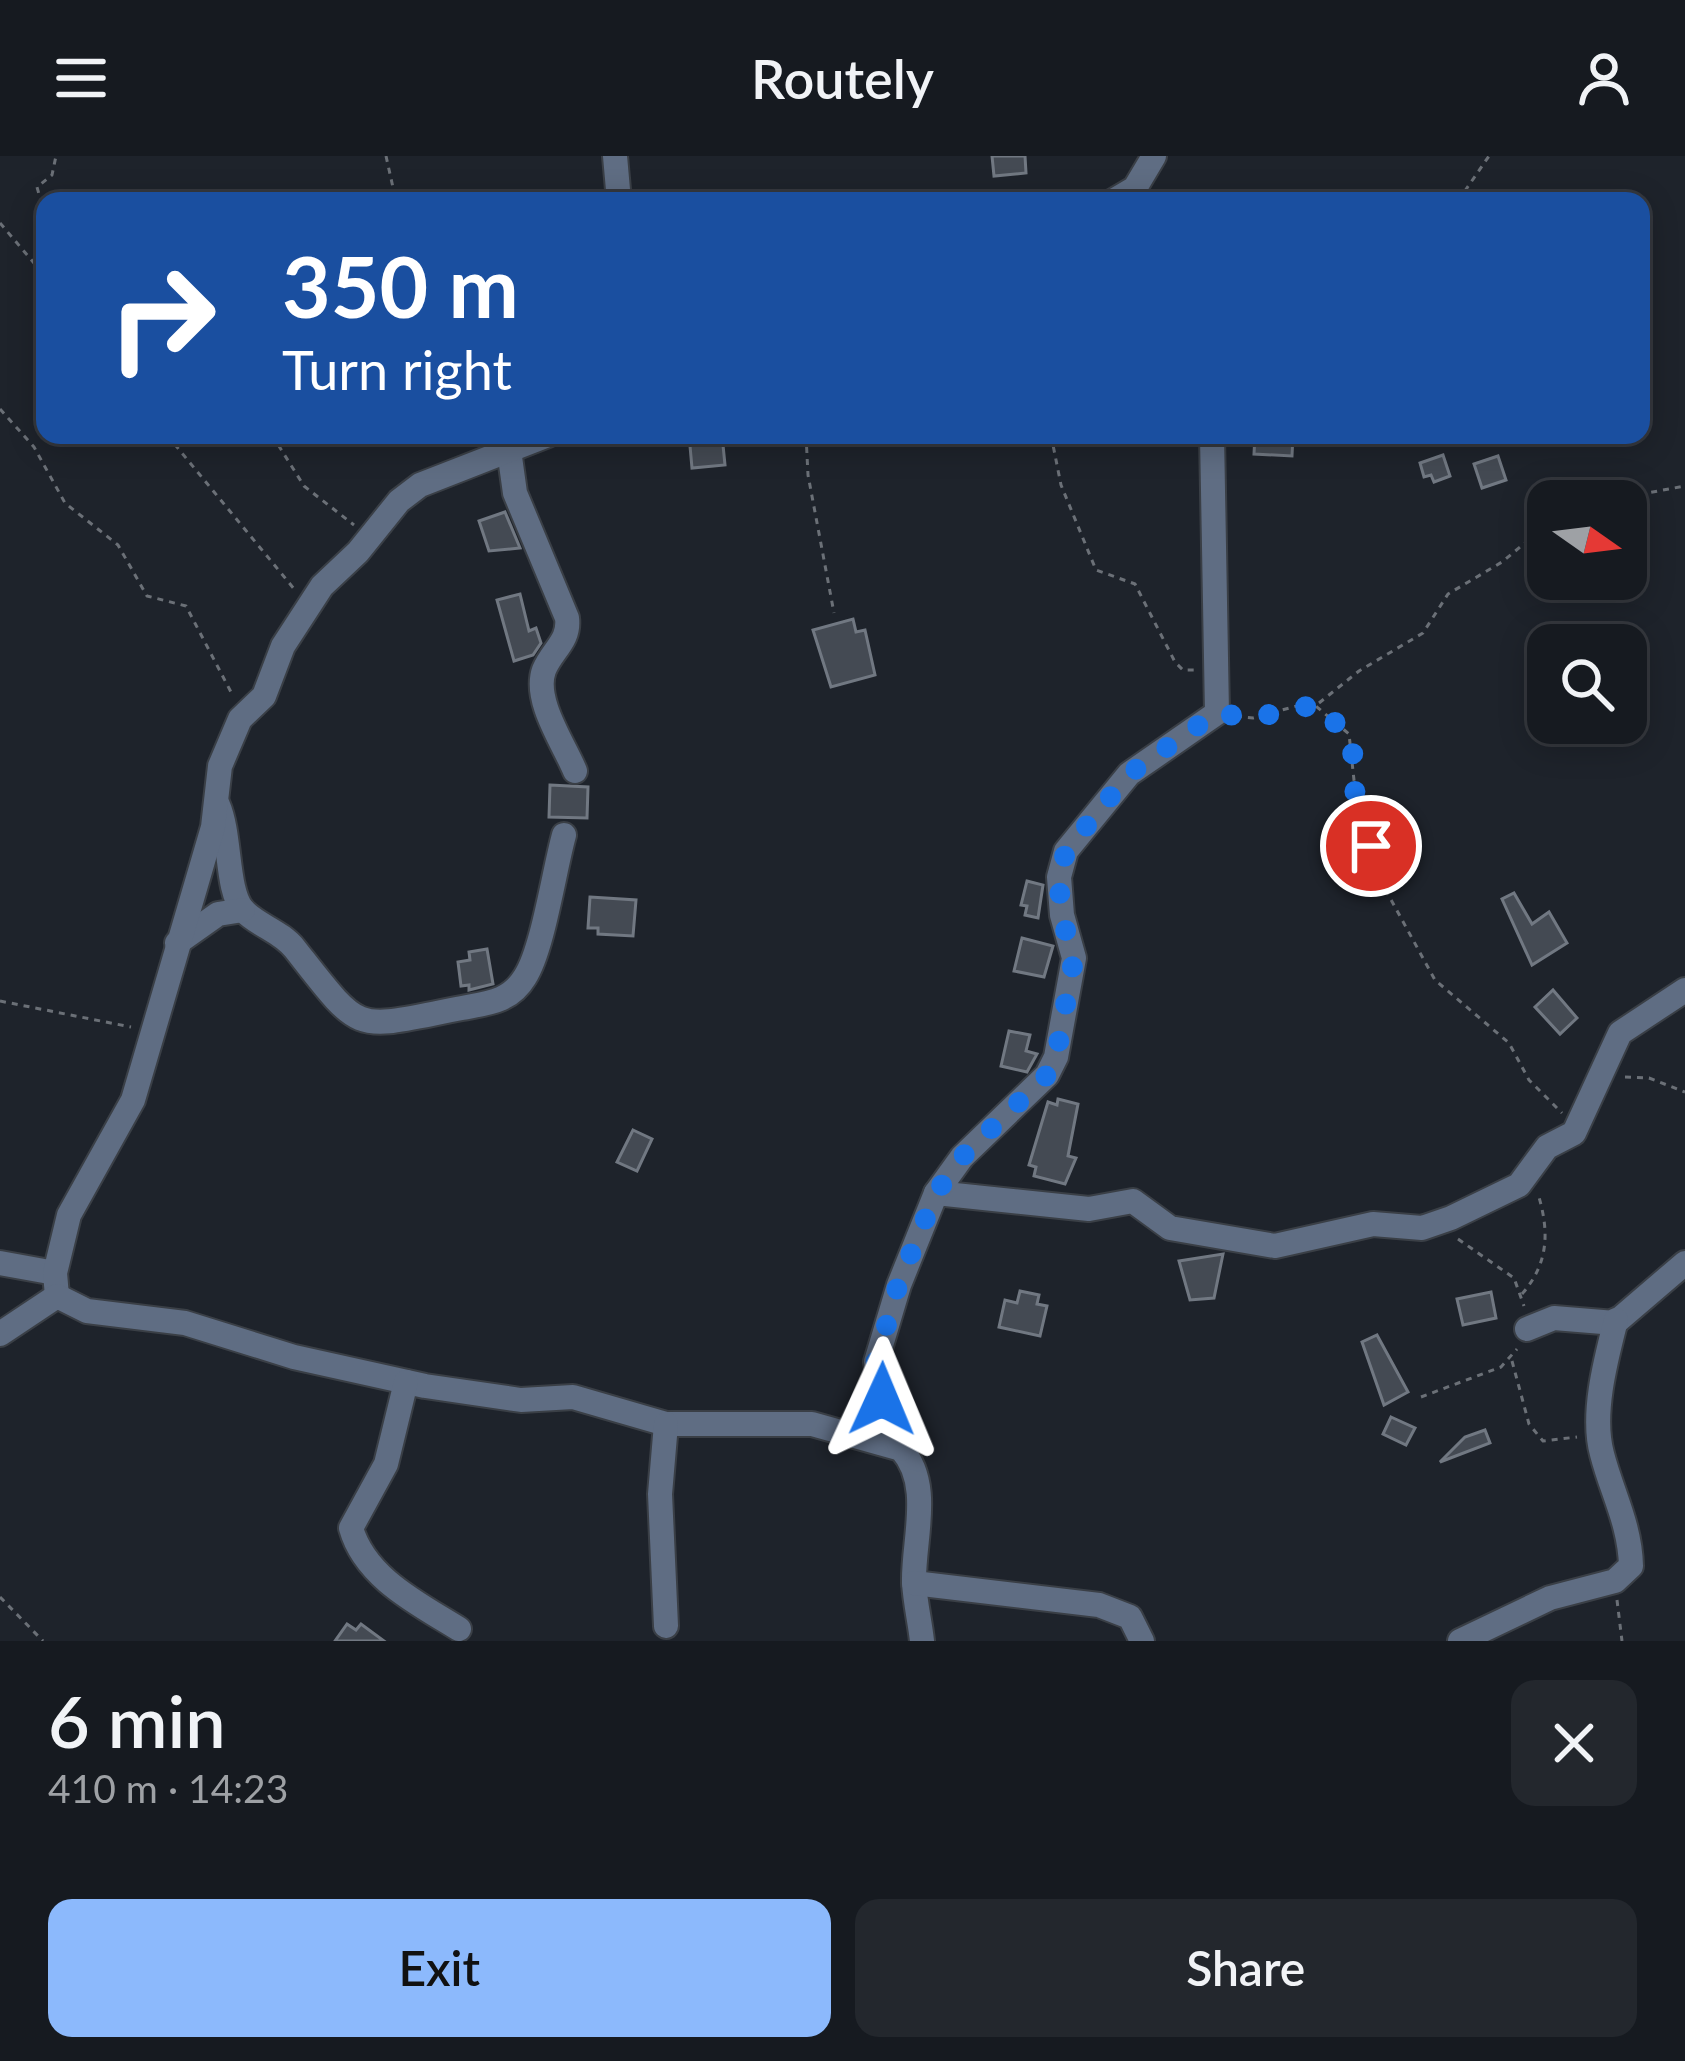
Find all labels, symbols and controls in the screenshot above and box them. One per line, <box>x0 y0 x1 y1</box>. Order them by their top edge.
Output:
icon: menu <box>48 45 114 111</box>
icon: person <box>1571 45 1637 111</box>
text: Routely <box>751 46 934 111</box>
text: 350 m <box>282 235 519 336</box>
icon: right <box>84 240 240 396</box>
text: Turn right <box>282 337 512 402</box>
north arrow <box>1527 480 1647 600</box>
map controls <box>1527 480 1647 744</box>
button: search <box>1527 624 1647 744</box>
pin <box>1320 795 1422 897</box>
icon: arrive <box>1338 813 1404 879</box>
position arrow <box>819 1336 945 1462</box>
text: 6 min <box>48 1677 226 1763</box>
button: close <box>1511 1680 1637 1806</box>
text: 410 m · 14:23 <box>48 1765 288 1811</box>
button: Exit <box>48 1899 831 2037</box>
button: Share <box>855 1899 1637 2037</box>

